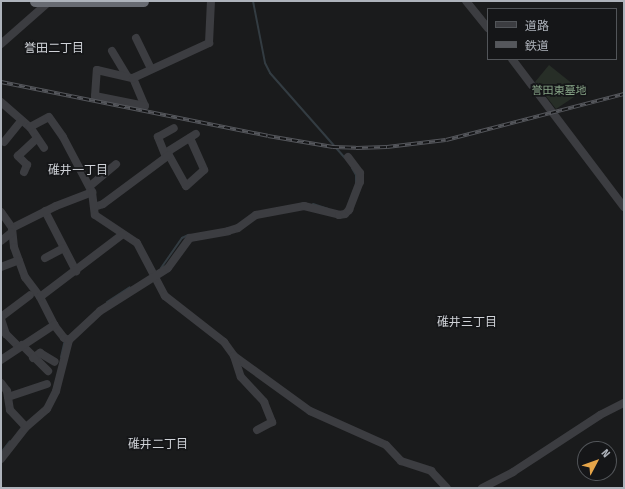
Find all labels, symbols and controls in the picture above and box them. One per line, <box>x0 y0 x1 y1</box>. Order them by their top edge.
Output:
legend <box>487 8 617 60</box>
text: 道路 <box>525 19 549 33</box>
text: 鉄道 <box>525 39 549 53</box>
district label: 誉田二丁目 <box>24 42 84 56</box>
park label: 誉田東墓地 <box>532 84 586 98</box>
district label: 碓井一丁目 <box>48 164 108 178</box>
district label: 碓井三丁目 <box>437 316 497 330</box>
district label: 碓井二丁目 <box>128 438 188 452</box>
north arrow <box>577 441 617 481</box>
text: N <box>599 447 613 460</box>

